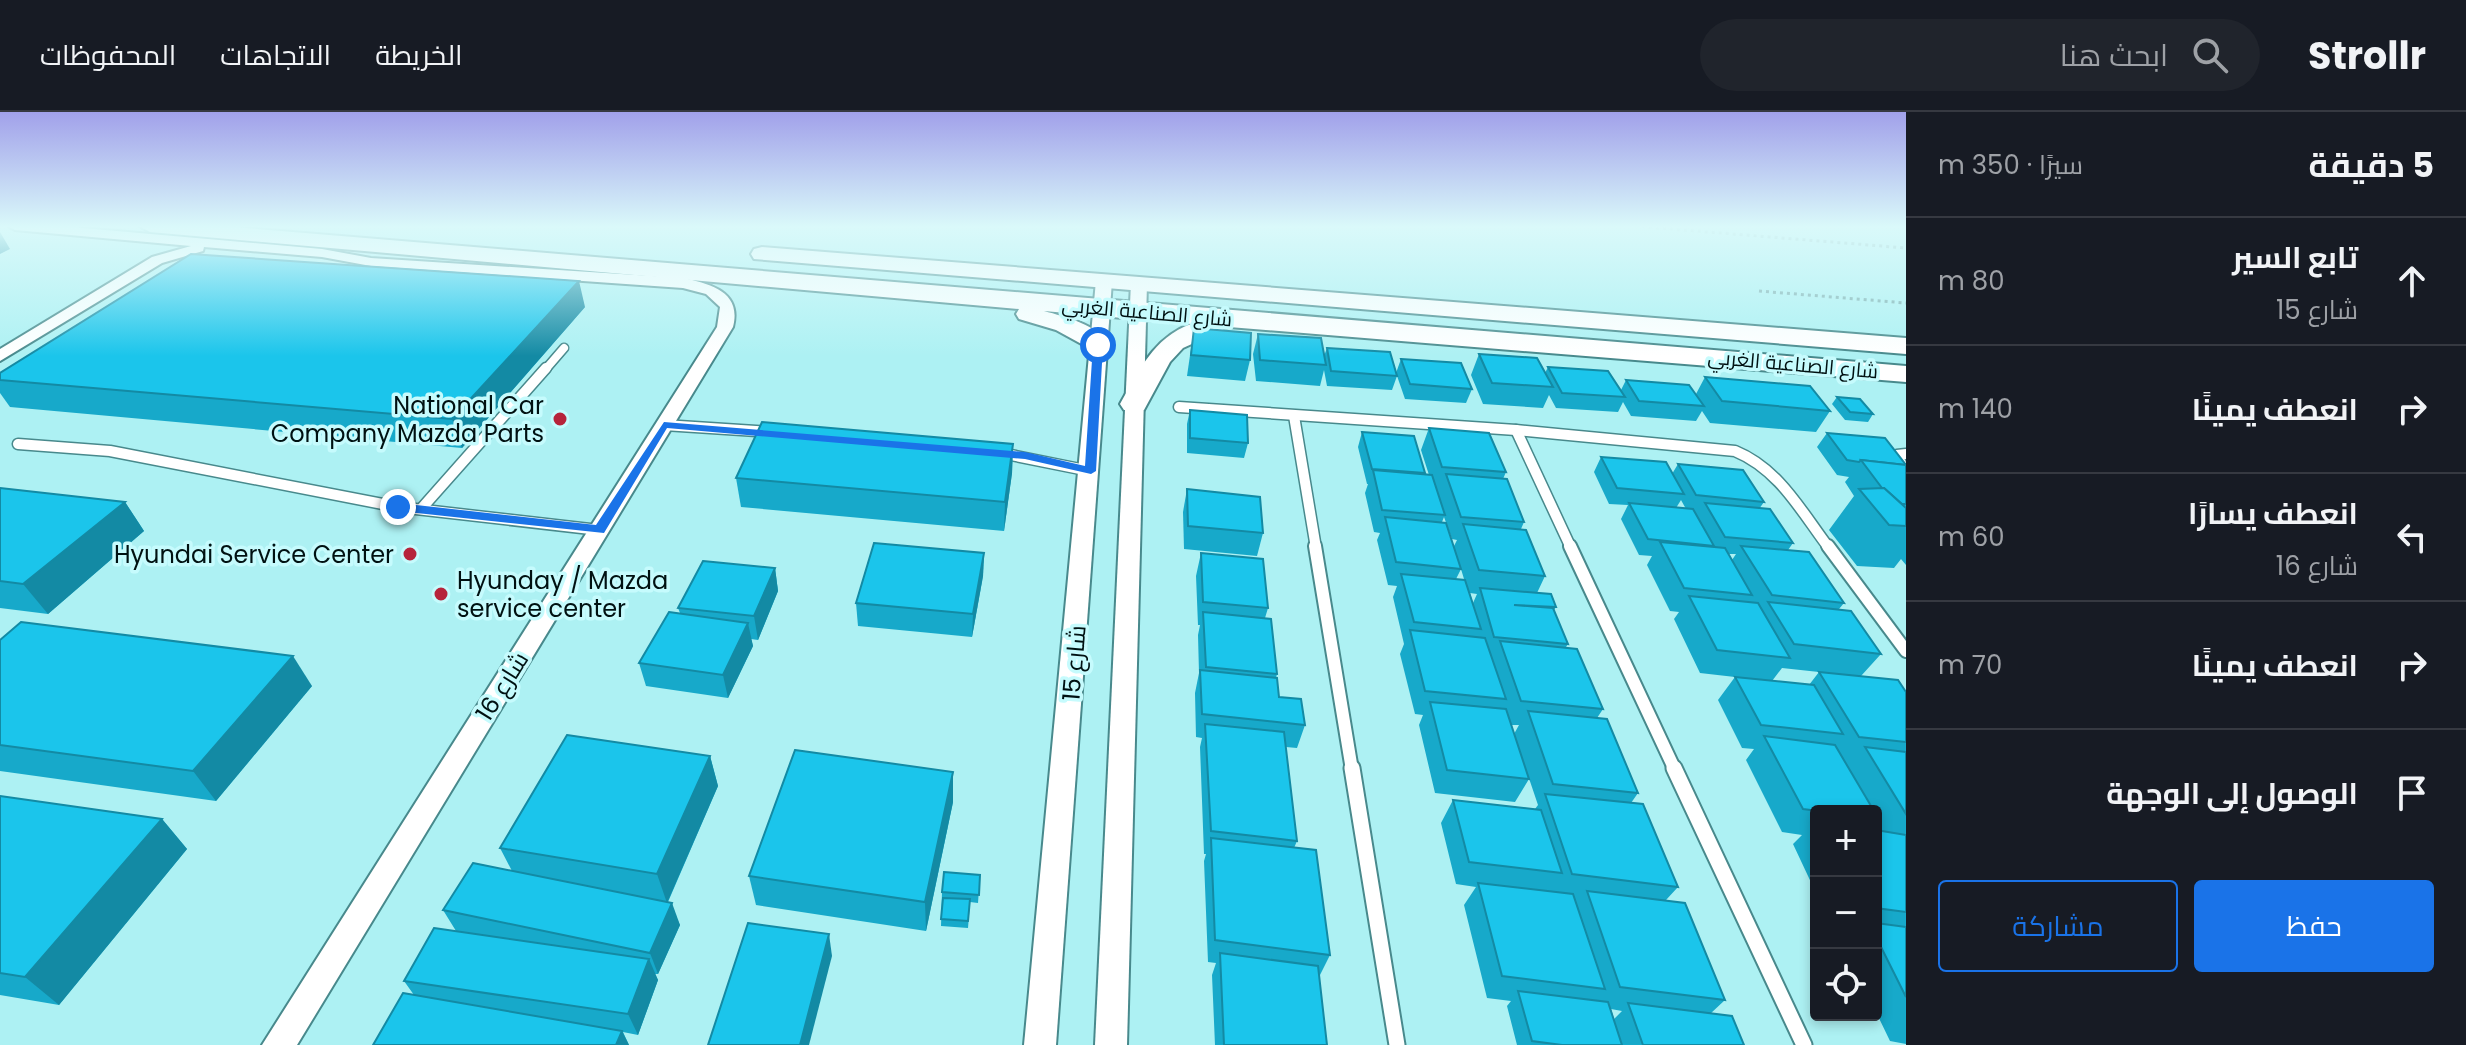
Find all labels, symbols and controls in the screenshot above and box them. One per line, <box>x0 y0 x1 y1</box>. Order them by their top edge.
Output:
search box <box>1700 19 2260 91</box>
text: Strollr <box>2308 29 2426 82</box>
icon: search <box>2188 33 2232 77</box>
text: ابحث هنا <box>2060 34 2168 77</box>
text: المحفوظات <box>40 36 176 75</box>
text: الاتجاهات <box>220 36 331 75</box>
text: الخريطة <box>375 36 463 75</box>
text: 5 دقيقة <box>2309 141 2434 189</box>
text: سيرًا · 350 m <box>1938 147 2083 183</box>
text: تابع السير <box>2232 236 2358 279</box>
icon: ahead <box>2390 259 2434 303</box>
text: 80 m <box>1938 263 2004 299</box>
street label: شارع الصناعية الغربي <box>1060 291 1233 335</box>
text: شارع 15 <box>2276 292 2358 328</box>
route start <box>1080 327 1116 363</box>
street label: شارع الصناعية الغربي <box>1706 343 1879 387</box>
icon: right <box>2390 387 2434 431</box>
text: انعطف يمينًا <box>2192 388 2358 431</box>
place label: National Car Company Mazda Parts <box>271 389 544 450</box>
text: 140 m <box>1938 391 2013 427</box>
marker: National Car Company Mazda Parts <box>551 410 569 428</box>
route end <box>380 489 416 525</box>
text: انعطف يسارًا <box>2188 492 2358 535</box>
icon: left <box>2390 515 2434 559</box>
text: 60 m <box>1938 519 2005 555</box>
place label: Hyundai Service Center <box>114 538 394 571</box>
marker: Hyundai Service Center <box>401 545 419 563</box>
text: شارع 16 <box>2276 548 2358 584</box>
place label: Hyunday / Mazda service center <box>457 564 668 625</box>
marker: Hyunday / Mazda service center <box>432 585 450 603</box>
street label: شارع 15 <box>1054 624 1094 702</box>
icon: right <box>2390 643 2434 687</box>
text: انعطف يمينًا <box>2192 644 2358 687</box>
street label: شارع 16 <box>468 645 536 727</box>
text: 70 m <box>1938 647 2002 683</box>
icon: arrive <box>2390 771 2434 815</box>
text: الوصول إلى الوجهة <box>2106 772 2358 815</box>
map controls <box>1810 805 1882 1021</box>
button: + <box>1810 805 1882 877</box>
button: − <box>1810 877 1882 949</box>
button: مشاركة <box>1938 880 2178 972</box>
button: حفظ <box>2194 880 2434 972</box>
button: locate <box>1810 949 1882 1021</box>

